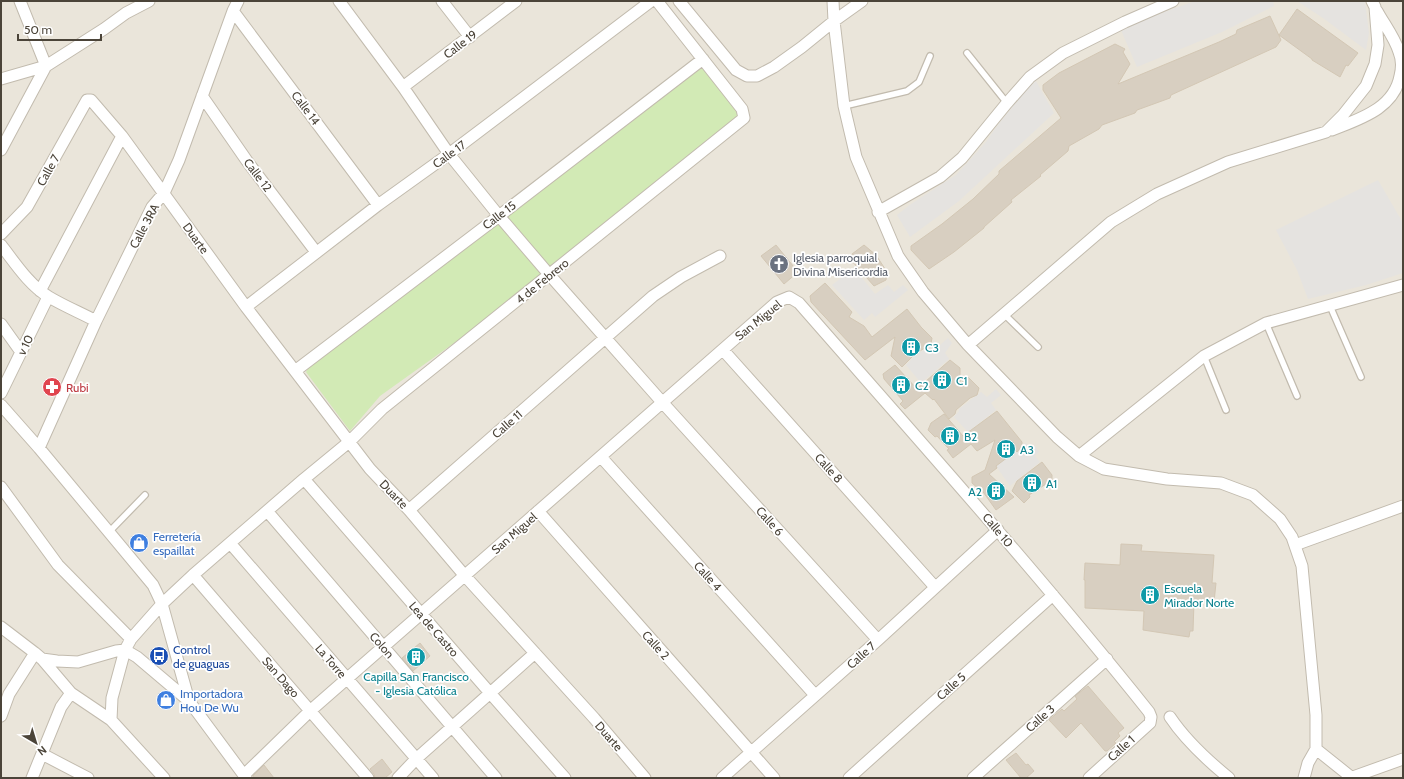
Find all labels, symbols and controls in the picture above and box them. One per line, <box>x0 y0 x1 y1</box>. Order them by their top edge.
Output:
scale bar <box>18 16 101 42</box>
text: 50 m <box>24 22 52 37</box>
street label: Calle 19 <box>440 26 480 62</box>
street label: Calle 14 <box>288 88 324 128</box>
street label: Calle 17 <box>429 137 469 171</box>
street label: Calle 7 <box>33 152 63 188</box>
street label: Calle 12 <box>241 155 275 195</box>
street label: Calle 15 <box>479 198 519 232</box>
street label: Calle 3RA <box>126 200 162 251</box>
street label: Duarte <box>180 220 212 256</box>
place label: Iglesia parroquial Divina Misericordia <box>793 250 888 279</box>
church icon: Iglesia parroquial Divina Misericordia <box>768 253 790 275</box>
street label: 4 de Febrero <box>513 255 572 307</box>
street label: San Miguel <box>732 297 784 343</box>
street label: v 10 <box>14 332 36 358</box>
building icon: C3 <box>900 336 922 358</box>
place label: C3 <box>925 340 939 355</box>
building icon: C1 <box>931 369 953 391</box>
place label: C1 <box>956 373 967 388</box>
building icon: C2 <box>890 374 912 396</box>
pharmacy icon: Rubi <box>41 376 63 398</box>
place label: C2 <box>915 378 929 393</box>
place label: Rubi <box>66 380 89 395</box>
street label: Calle 11 <box>489 407 525 441</box>
building icon: B2 <box>939 425 961 447</box>
place label: B2 <box>964 429 977 444</box>
building icon: A3 <box>995 438 1017 460</box>
place label: A3 <box>1020 442 1034 457</box>
street label: Calle 8 <box>812 450 846 486</box>
building icon: A1 <box>1021 472 1043 494</box>
street label: Duarte <box>377 476 411 512</box>
place label: A1 <box>1046 476 1057 491</box>
building icon: A2 <box>985 480 1007 502</box>
place label: A2 <box>968 484 982 499</box>
street label: Calle 6 <box>753 503 787 539</box>
street label: San Miguel <box>488 509 540 557</box>
street label: Calle 10 <box>979 510 1017 550</box>
place label: Ferretería espaillat <box>153 529 201 558</box>
shop icon: Ferretería espaillat <box>128 532 150 554</box>
street label: Calle 4 <box>691 558 725 594</box>
place label: Escuela Mirador Norte <box>1164 581 1234 610</box>
building icon: Escuela Mirador Norte <box>1139 584 1161 606</box>
street label: Lea de Castro <box>406 598 462 660</box>
street label: Calle 2 <box>639 627 673 663</box>
street label: Colon <box>367 629 398 661</box>
street label: Calle 7 <box>843 638 879 672</box>
street label: La Torre <box>312 641 350 681</box>
place label: Control de guaguas <box>173 642 230 671</box>
bus stop icon: Control de guaguas <box>148 645 170 667</box>
building icon: Capilla San Francisco - Iglesia Católica <box>405 646 427 668</box>
street label: San Dago <box>259 654 303 701</box>
place label: Capilla San Francisco - Iglesia Católica <box>363 669 469 698</box>
street label: Calle 5 <box>933 669 969 703</box>
place label: Importadora Hou De Wu <box>180 686 243 715</box>
shop icon: Importadora Hou De Wu <box>155 689 177 711</box>
street label: Calle 3 <box>1022 701 1058 735</box>
street label: Duarte <box>592 718 626 754</box>
north arrow <box>16 723 56 763</box>
street label: Calle 1 <box>1104 732 1138 764</box>
text: N <box>35 743 50 759</box>

